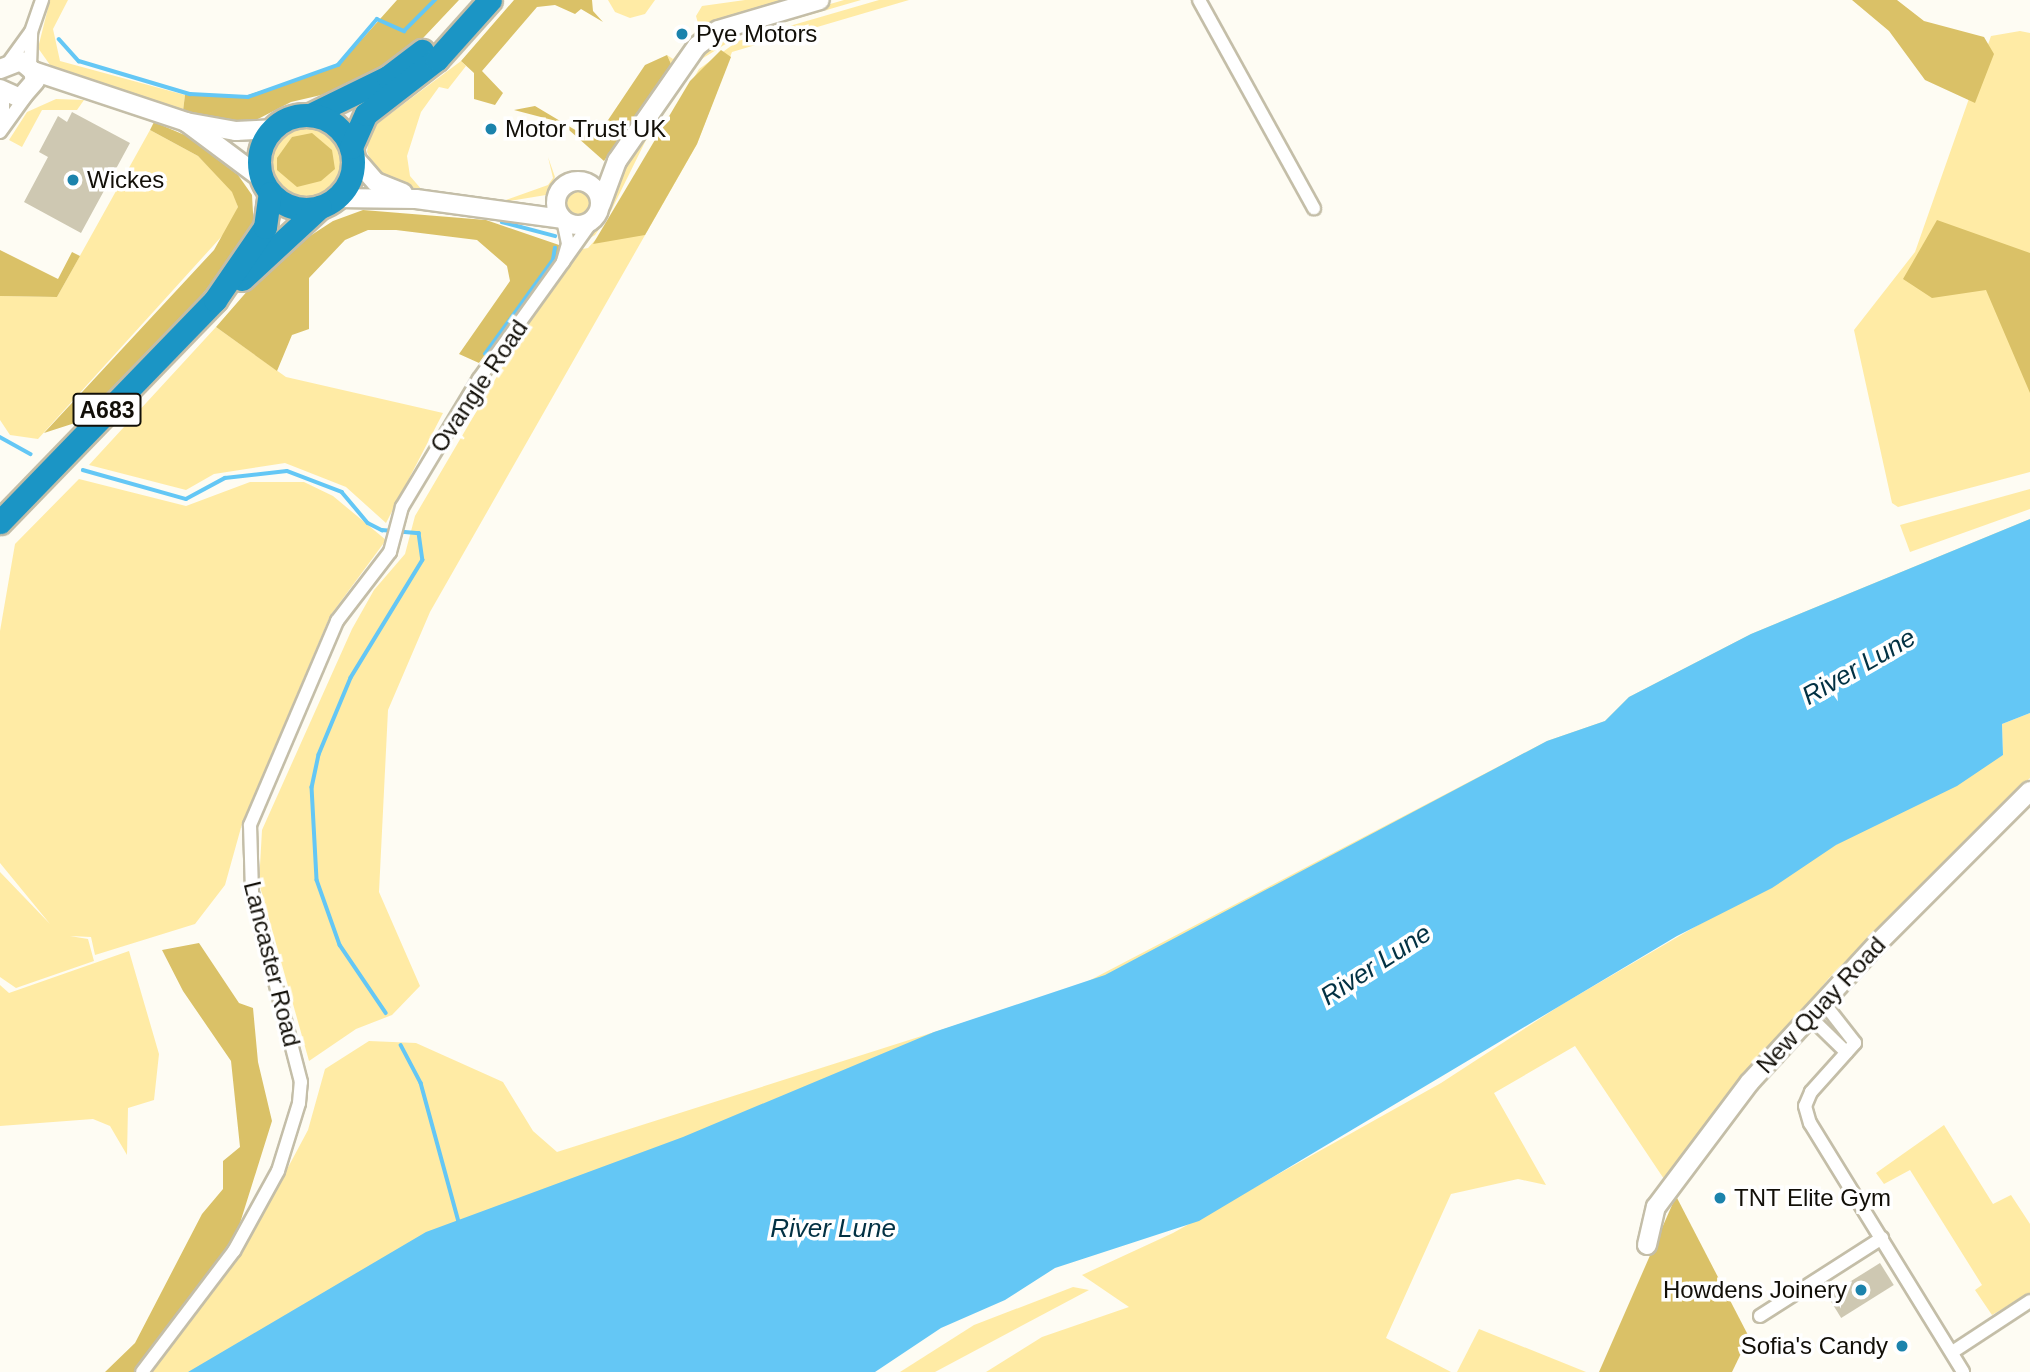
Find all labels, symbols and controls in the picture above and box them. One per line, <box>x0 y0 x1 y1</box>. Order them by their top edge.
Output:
place label: Pye Motors <box>696 20 817 48</box>
marker: Pye Motors <box>674 26 690 42</box>
place label: Motor Trust UK <box>505 115 667 143</box>
marker: Motor Trust UK <box>483 121 499 137</box>
place label: Wickes <box>87 166 164 194</box>
marker: Wickes <box>65 172 81 188</box>
street label: Ovangle Road <box>424 314 534 458</box>
road number: A683 <box>72 390 142 430</box>
water label: River Lune <box>1797 622 1921 712</box>
street label: Lancaster Road <box>238 878 306 1050</box>
water label: River Lune <box>1315 918 1437 1012</box>
street label: New Quay Road <box>1750 931 1892 1079</box>
place label: TNT Elite Gym <box>1734 1184 1891 1212</box>
marker: TNT Elite Gym <box>1712 1190 1728 1206</box>
water label: River Lune <box>770 1213 896 1245</box>
place label: Howdens Joinery <box>1663 1276 1847 1304</box>
marker: Howdens Joinery <box>1853 1282 1869 1298</box>
place label: Sofia's Candy <box>1741 1332 1888 1360</box>
marker: Sofia's Candy <box>1894 1338 1910 1354</box>

